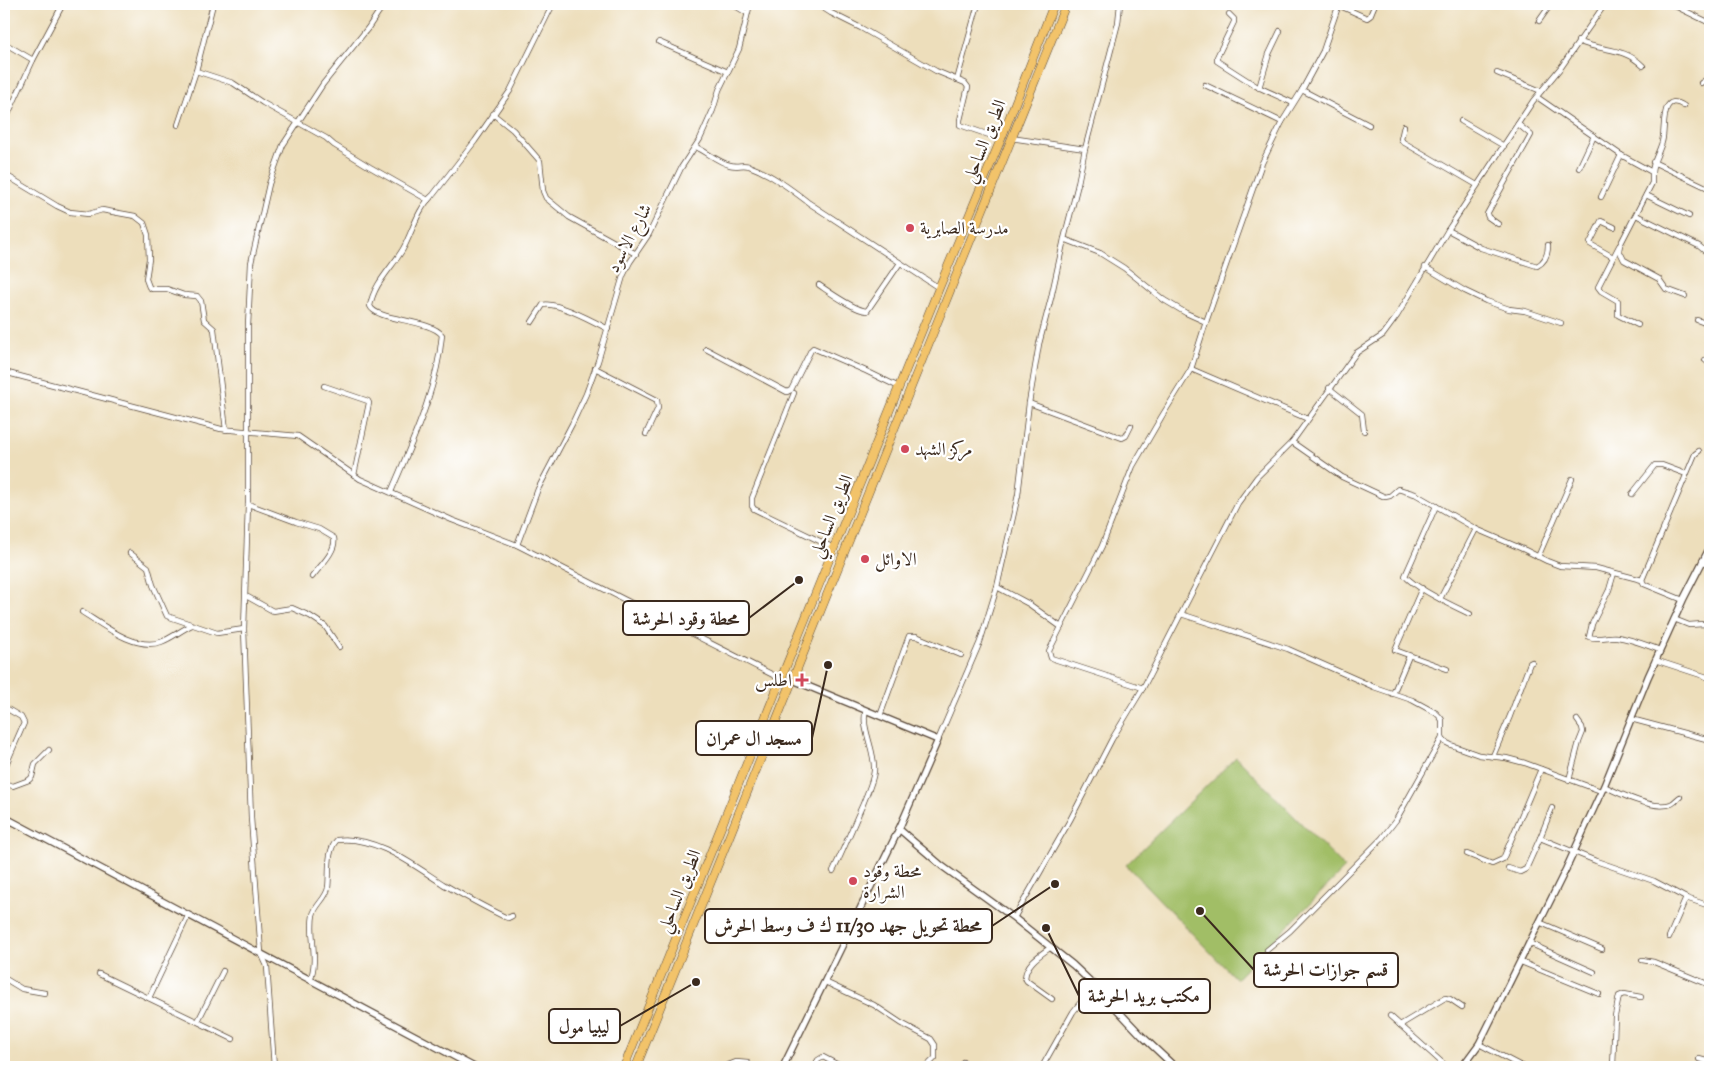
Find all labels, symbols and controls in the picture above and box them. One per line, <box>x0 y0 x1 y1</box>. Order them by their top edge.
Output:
street label: الطريق الساحلي <box>957 96 1016 188</box>
street label: شارع الاسود <box>602 200 660 278</box>
place label: مدرسة الصابرية <box>920 217 1009 239</box>
marker: مدرسة الصابرية <box>904 222 916 234</box>
place label: مركز الشهد <box>915 438 972 462</box>
marker: مركز الشهد <box>899 443 911 455</box>
street label: الطريق الساحلي <box>804 471 863 563</box>
place label: الاوائل <box>875 548 917 572</box>
marker: الاوائل <box>859 553 871 565</box>
callout: محطة وقود الحرشة <box>623 601 749 635</box>
text: محطة وقود الحرشة <box>633 607 740 631</box>
place label: اطلس <box>755 669 792 692</box>
marker: اطلس <box>796 674 808 686</box>
callout: مسجد ال عمران <box>696 721 812 755</box>
text: مسجد ال عمران <box>706 727 802 751</box>
street label: الطريق الساحلي <box>652 846 711 938</box>
place label: محطة وقود الشرارة <box>863 860 921 904</box>
marker: محطة وقود الشرارة <box>847 875 859 887</box>
callout: محطة تحويل جهد 11/30 ك ف وسط الحرش <box>705 909 992 943</box>
text: محطة تحويل جهد 11/30 ك ف وسط الحرش <box>714 914 982 939</box>
callout: قسم جوازات الحرشة <box>1254 953 1398 987</box>
text: قسم جوازات الحرشة <box>1264 958 1388 988</box>
callout: مكتب بريد الحرشة <box>1079 979 1210 1013</box>
text: مكتب بريد الحرشة <box>1088 984 1200 1008</box>
callout: ليبيا مول <box>549 1009 620 1043</box>
text: ليبيا مول <box>558 1015 610 1039</box>

